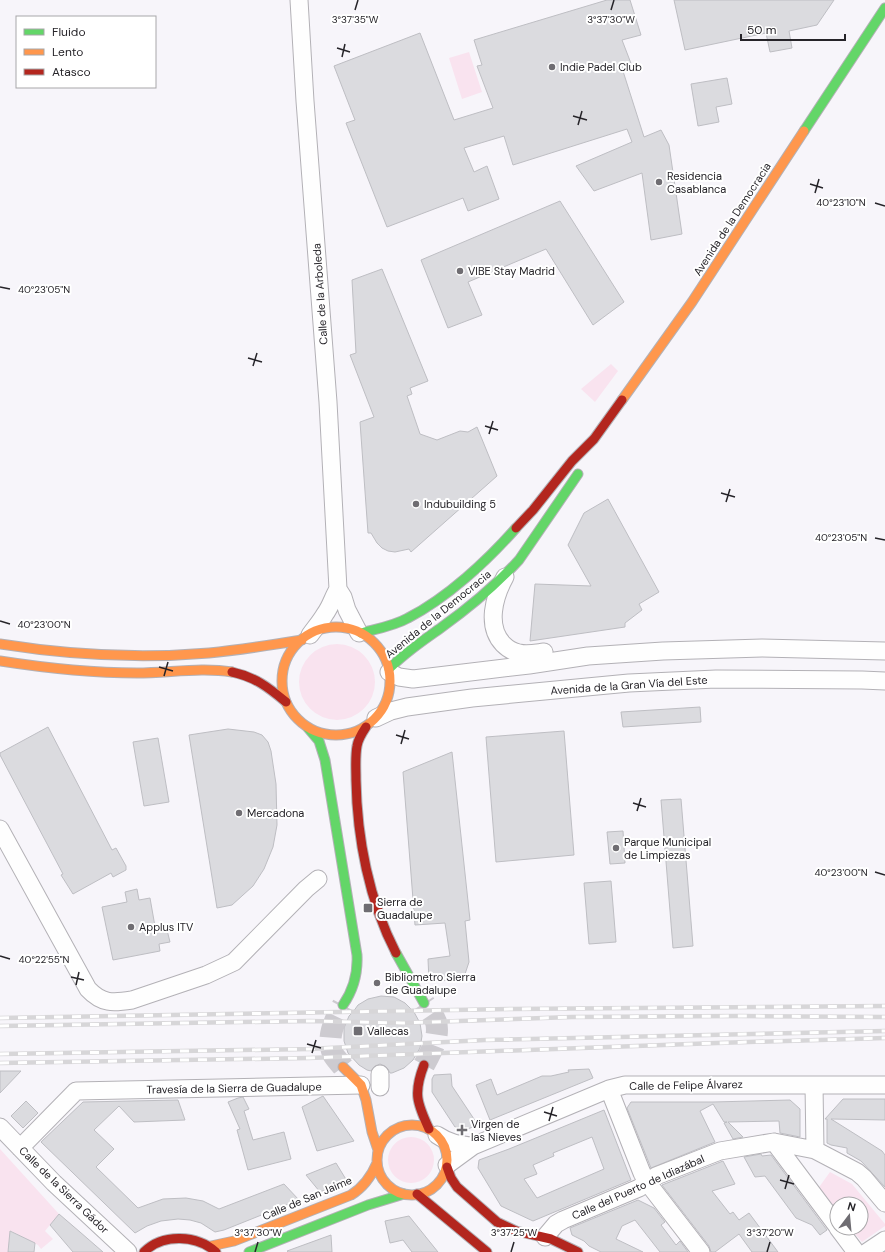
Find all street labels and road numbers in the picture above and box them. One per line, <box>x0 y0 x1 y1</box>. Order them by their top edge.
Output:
street label: Avenida de la Democracia <box>690 160 774 278</box>
street label: Calle de la Arboleda <box>309 243 331 345</box>
street label: Avenida de la Democracia <box>382 567 494 661</box>
street label: Avenida de la Gran Vía del Este <box>550 673 708 697</box>
street label: Calle de Felipe Álvarez <box>629 1077 743 1093</box>
street label: Travesía de la Sierra de Guadalupe <box>146 1079 322 1097</box>
street label: Calle de la Sierra Gádor <box>16 1143 112 1237</box>
street label: Calle del Puerto de Idiazábal <box>570 1151 706 1223</box>
street label: Calle de San Jaime <box>260 1173 354 1223</box>

